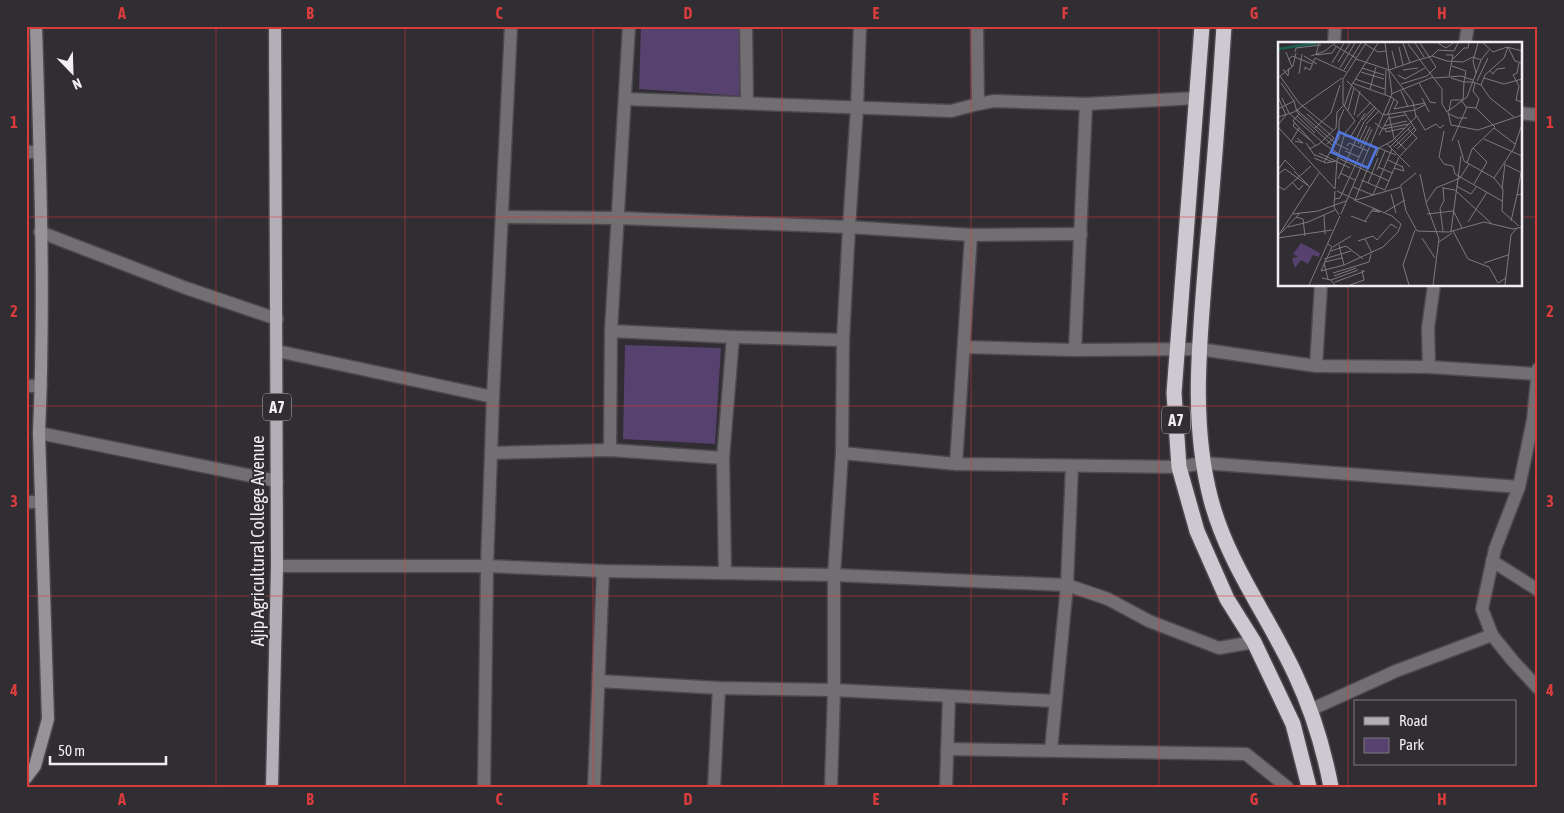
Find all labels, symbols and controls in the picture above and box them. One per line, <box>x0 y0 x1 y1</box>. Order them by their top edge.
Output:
text: A <box>117 4 126 22</box>
text: B <box>306 4 314 22</box>
text: C <box>495 4 503 22</box>
text: D <box>684 4 693 22</box>
text: E <box>873 4 880 22</box>
text: F <box>1062 4 1069 22</box>
text: G <box>1250 4 1259 22</box>
text: H <box>1437 4 1447 22</box>
inset map <box>1278 42 1522 286</box>
north arrow <box>48 48 98 98</box>
text: N <box>70 75 84 93</box>
text: 1 <box>10 113 18 131</box>
text: 1 <box>1546 113 1554 131</box>
text: 2 <box>10 302 18 320</box>
text: 2 <box>1546 302 1554 320</box>
road number: A7 <box>263 394 291 421</box>
road number: A7 <box>1162 406 1190 434</box>
street label: Ajip Agricultural College Avenue <box>247 436 268 646</box>
text: 3 <box>10 492 18 510</box>
text: 3 <box>1546 492 1554 510</box>
text: 4 <box>9 681 18 699</box>
text: 4 <box>1545 681 1554 699</box>
legend <box>1354 700 1516 766</box>
text: Road <box>1399 712 1428 729</box>
scale bar <box>50 733 166 765</box>
text: Park <box>1399 736 1424 753</box>
text: 50 m <box>58 742 85 759</box>
text: A <box>117 790 126 808</box>
text: B <box>306 790 314 808</box>
text: C <box>495 790 503 808</box>
text: D <box>684 790 693 808</box>
text: E <box>873 790 880 808</box>
text: F <box>1062 790 1069 808</box>
text: G <box>1250 790 1259 808</box>
text: H <box>1437 790 1447 808</box>

